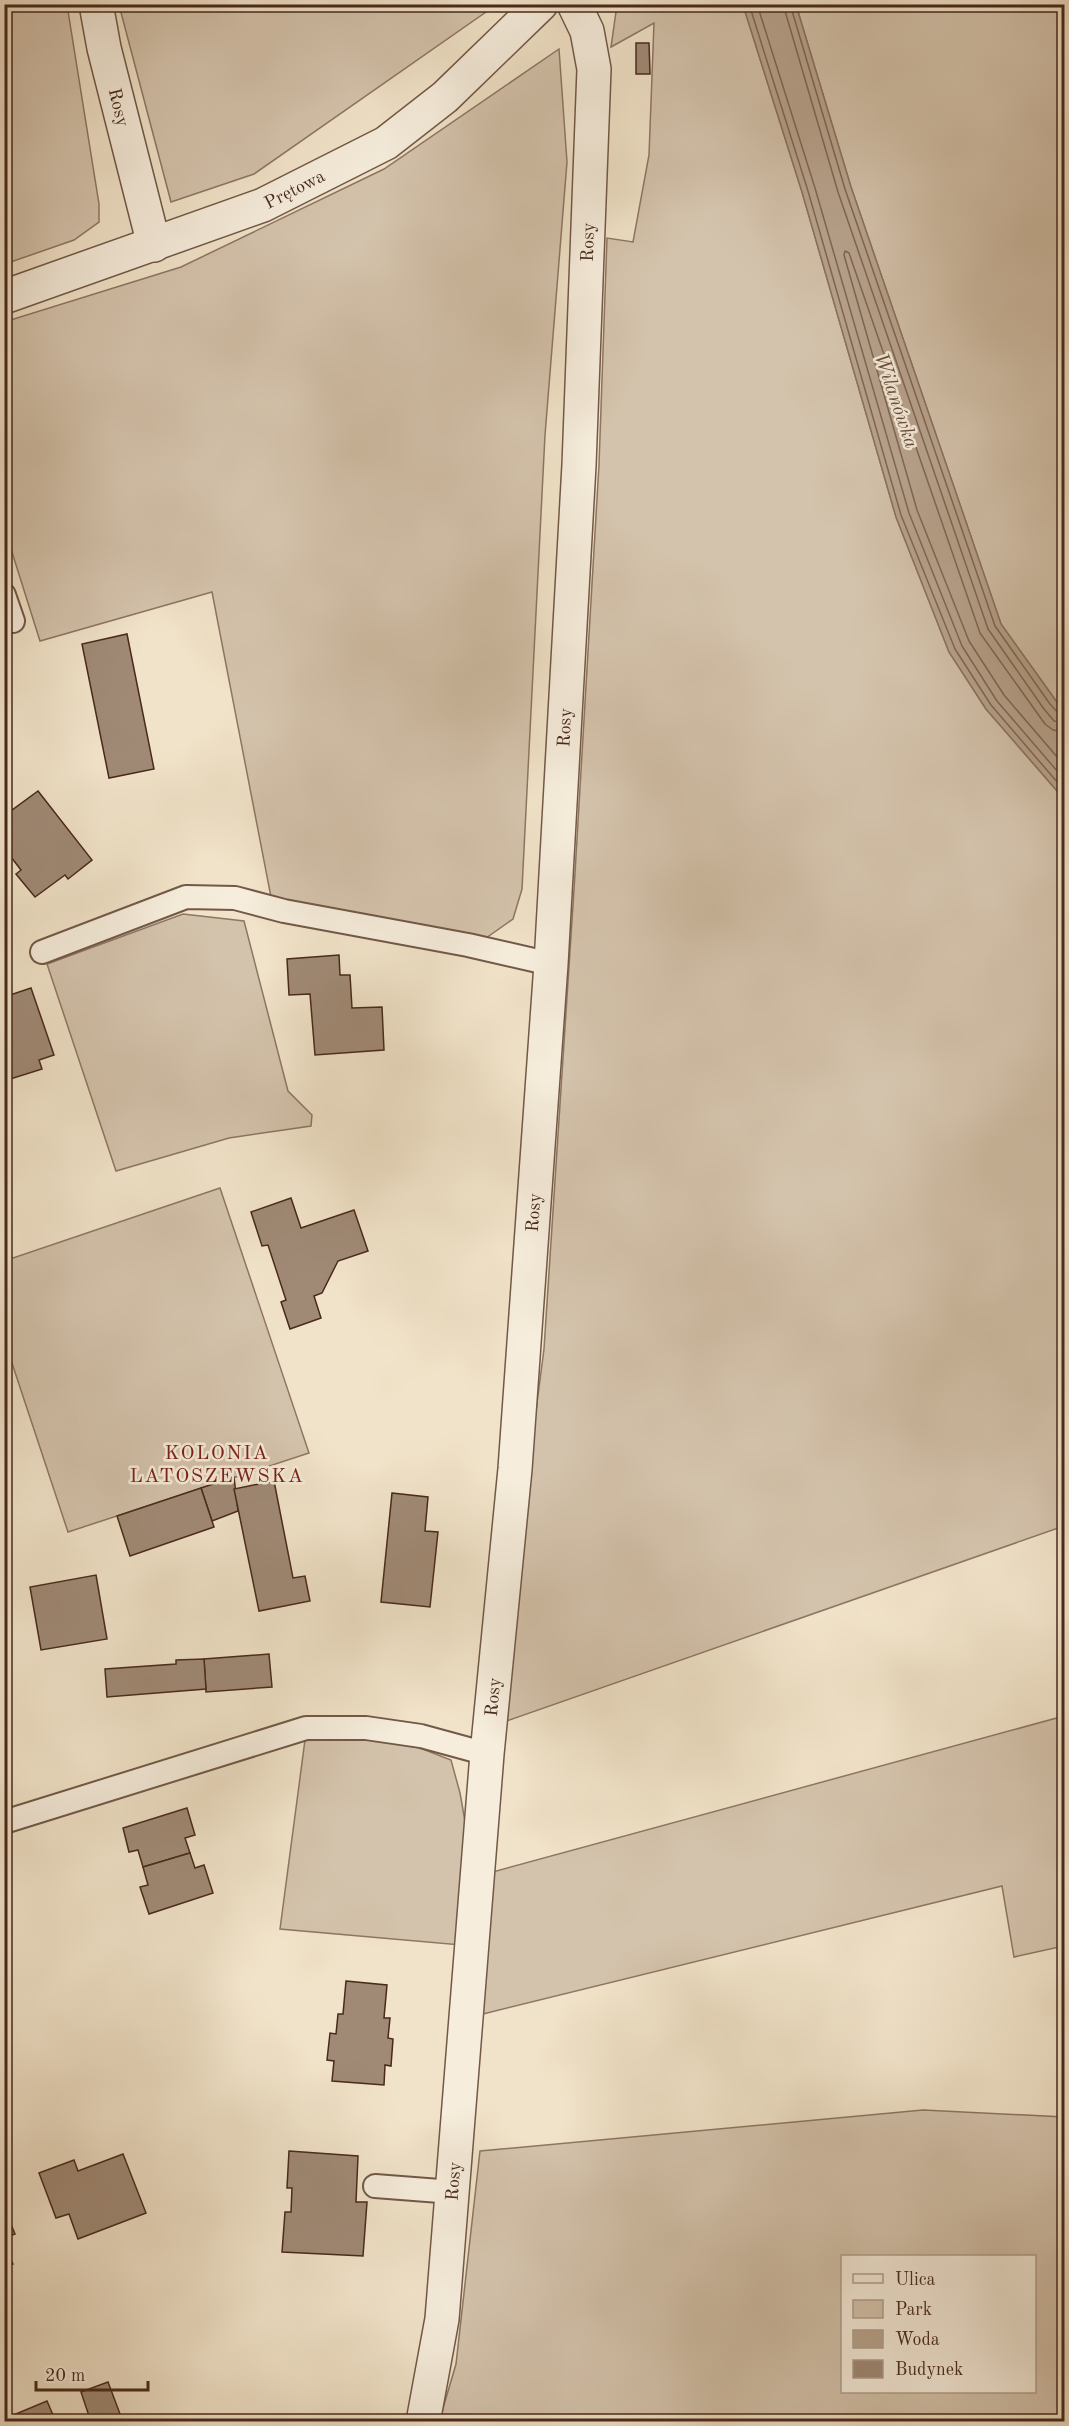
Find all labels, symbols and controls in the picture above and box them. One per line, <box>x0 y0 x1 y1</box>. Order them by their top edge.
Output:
street label: Rosy <box>105 86 132 129</box>
street label: Prętowa <box>262 167 328 213</box>
street label: Rosy <box>579 222 598 262</box>
water label: Wilanówka <box>869 350 921 451</box>
street label: Rosy <box>555 707 575 748</box>
street label: Rosy <box>524 1192 545 1233</box>
district label: KOLONIA LATOSZEWSKA <box>129 1444 305 1487</box>
street label: Rosy <box>483 1676 505 1717</box>
street label: Rosy <box>443 2161 465 2202</box>
legend <box>841 2255 1036 2393</box>
text: Ulica <box>895 2271 936 2289</box>
text: Park <box>895 2301 932 2319</box>
text: Woda <box>895 2331 940 2349</box>
scale bar <box>36 2354 148 2392</box>
text: Budynek <box>895 2361 963 2379</box>
text: 20 m <box>45 2367 85 2385</box>

